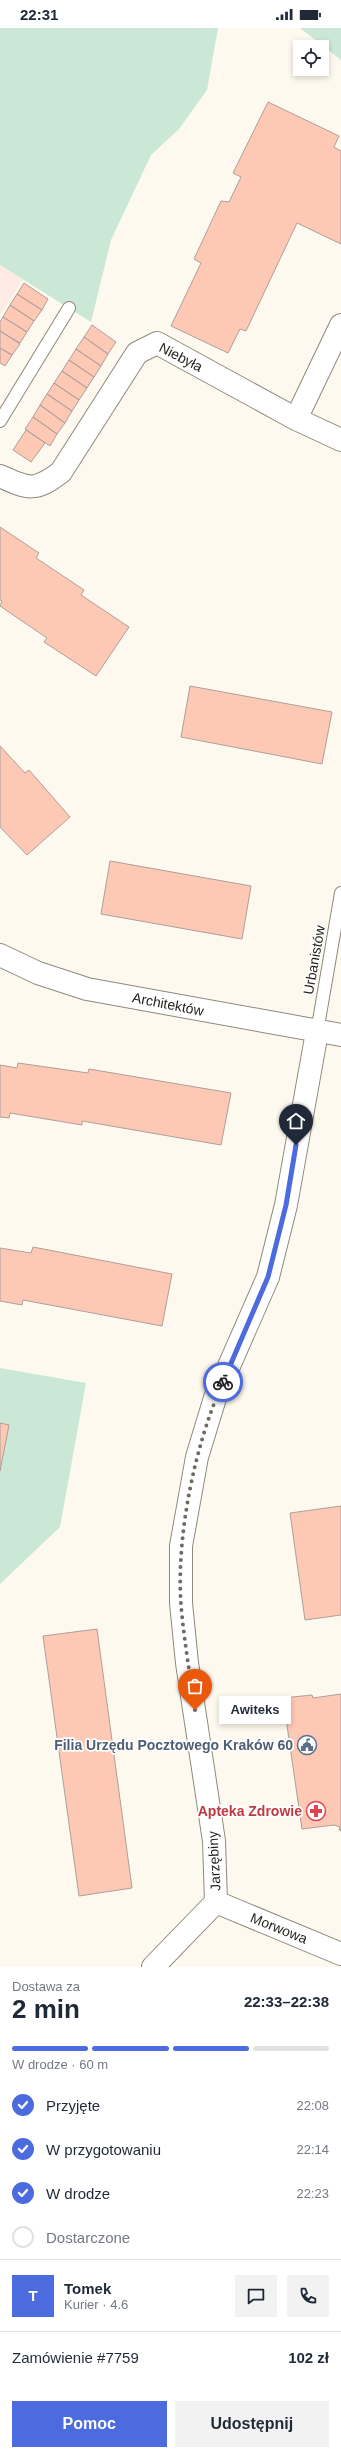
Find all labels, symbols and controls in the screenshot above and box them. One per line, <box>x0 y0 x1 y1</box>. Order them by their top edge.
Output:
text: 22:31 <box>20 6 58 23</box>
map controls <box>293 40 329 76</box>
button: locate <box>293 40 329 76</box>
street label: Niebyła <box>157 339 206 375</box>
street label: Urbanistów <box>300 923 328 996</box>
street label: Architektów <box>131 989 206 1019</box>
pin <box>279 1104 313 1145</box>
icon: home <box>285 1110 307 1132</box>
courier <box>203 1362 243 1402</box>
icon: bike <box>212 1371 234 1393</box>
pin <box>178 1669 212 1710</box>
icon: bag <box>184 1675 206 1697</box>
callout: Awiteks <box>219 1696 291 1724</box>
text: Awiteks <box>231 1702 279 1717</box>
public building icon: Filia Urzędu Pocztowego Kraków 60 <box>296 1734 318 1756</box>
place label: Filia Urzędu Pocztowego Kraków 60 <box>54 1737 293 1753</box>
pharmacy icon: Apteka Zdrowie <box>305 1800 327 1822</box>
place label: Apteka Zdrowie <box>198 1803 302 1819</box>
street label: Jarzębiny <box>204 1831 224 1891</box>
street label: Morwowa <box>248 1909 310 1947</box>
text: Dostawa za <box>12 1979 80 1994</box>
text: 22:33–22:38 <box>244 1993 329 2010</box>
text: 2 min <box>12 1994 80 2024</box>
text: W drodze · 60 m <box>12 2057 108 2072</box>
icon: check <box>12 2094 34 2116</box>
text: Przyjęte <box>46 2097 100 2114</box>
text: 22:08 <box>296 2098 329 2113</box>
icon: check <box>12 2138 34 2160</box>
text: W przygotowaniu <box>46 2141 161 2158</box>
text: 22:14 <box>296 2142 329 2157</box>
icon: check <box>12 2182 34 2204</box>
text: W drodze <box>46 2185 110 2202</box>
text: 22:23 <box>296 2186 329 2201</box>
text: Dostarczone <box>46 2229 130 2246</box>
button: chat <box>235 2275 277 2317</box>
button: phone <box>287 2275 329 2317</box>
text: Tomek <box>64 2280 111 2297</box>
text: T <box>28 2287 38 2304</box>
text: Kurier · 4.6 <box>64 2297 128 2312</box>
text: Zamówienie #7759 <box>12 2349 139 2366</box>
text: 102 zł <box>288 2349 329 2366</box>
button: Pomoc <box>12 2401 167 2447</box>
button: Udostępnij <box>175 2401 329 2447</box>

